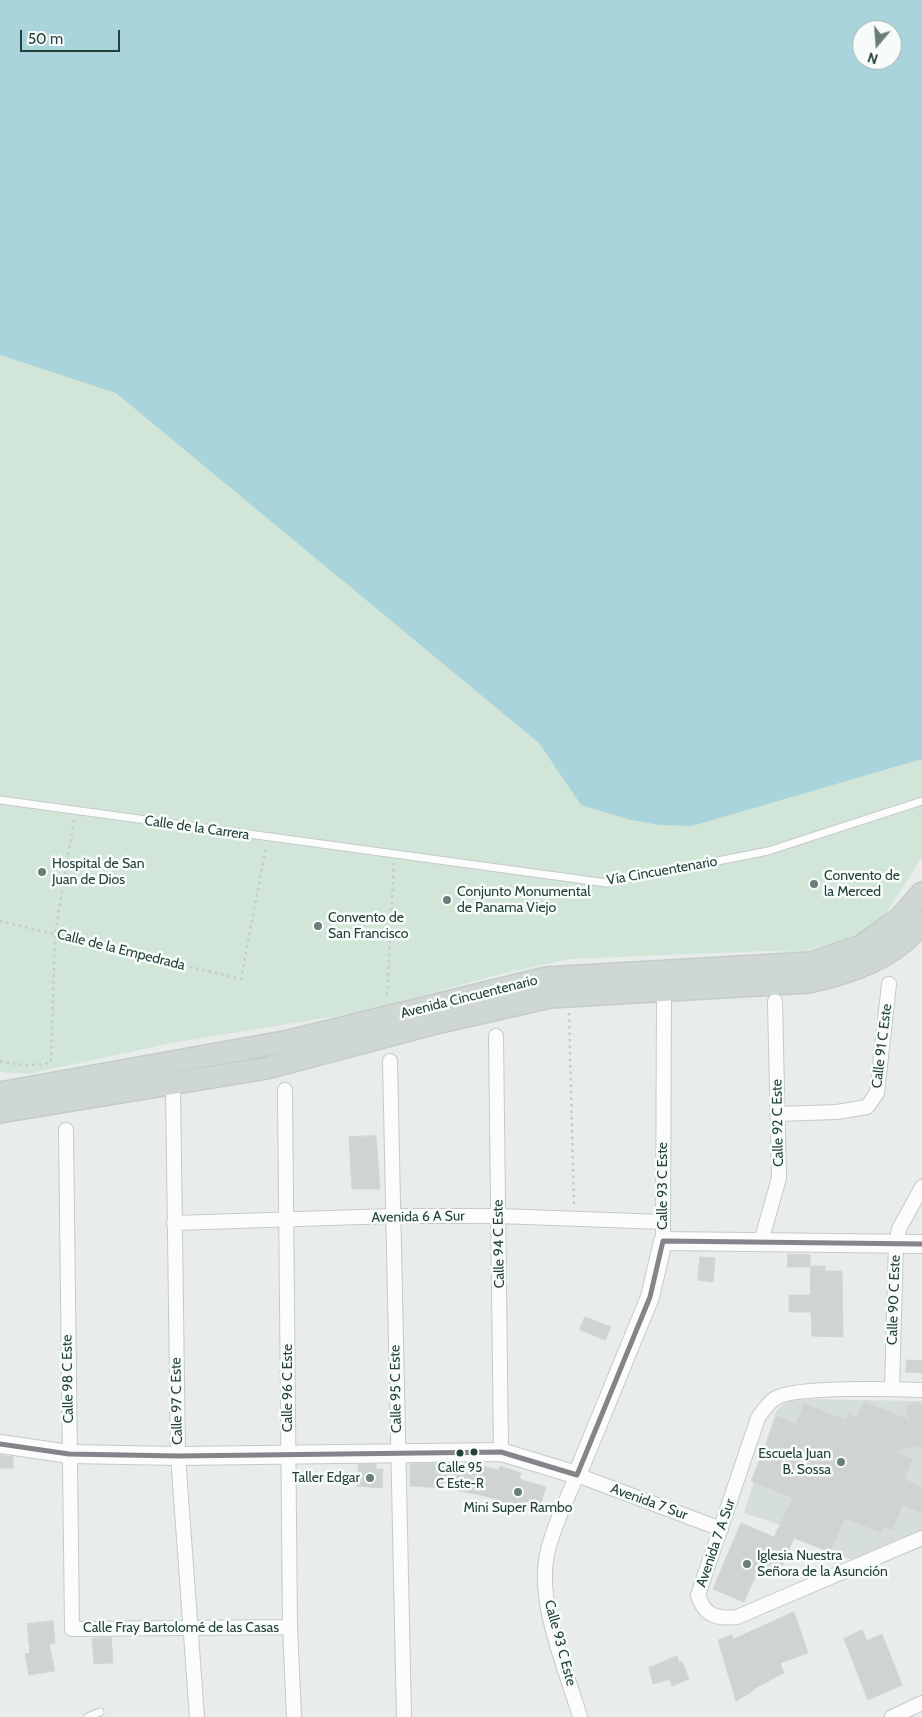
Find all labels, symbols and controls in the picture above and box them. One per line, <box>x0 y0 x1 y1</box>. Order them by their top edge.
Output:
scale bar <box>22 20 122 52</box>
north arrow <box>852 20 902 70</box>
text: 50 m <box>28 30 63 48</box>
text: N <box>865 48 880 68</box>
street label: Calle de la Carrera <box>144 812 250 844</box>
street label: Vía Cincuentenario <box>605 853 719 889</box>
place label: Hospital de San Juan de Dios <box>52 856 145 889</box>
marker: Hospital de San Juan de Dios <box>36 866 48 878</box>
place label: Convento de la Merced <box>824 868 900 900</box>
marker: Convento de la Merced <box>808 878 820 890</box>
place label: Conjunto Monumental de Panama Viejo <box>457 884 590 916</box>
marker: Conjunto Monumental de Panama Viejo <box>441 894 453 906</box>
place label: Convento de San Francisco <box>328 910 409 942</box>
marker: Convento de San Francisco <box>312 920 324 932</box>
street label: Calle de la Empedrada <box>55 926 187 974</box>
street label: Avenida Cincuentenario <box>399 972 539 1022</box>
street label: Calle 91 C Este <box>868 1003 896 1089</box>
street label: Calle 92 C Este <box>769 1079 787 1167</box>
street label: Calle 93 C Este <box>655 1142 671 1230</box>
street label: Calle 94 C Este <box>490 1200 508 1288</box>
street label: Avenida 6 A Sur <box>371 1208 465 1226</box>
street label: Calle 90 C Este <box>884 1255 904 1345</box>
street label: Calle 98 C Este <box>59 1334 77 1424</box>
street label: Calle 96 C Este <box>280 1344 296 1432</box>
street label: Calle 95 C Este <box>387 1345 405 1433</box>
street label: Calle 97 C Este <box>168 1357 186 1445</box>
place label: Escuela Juan B. Sossa <box>758 1446 831 1478</box>
unlabelled marker <box>469 1447 479 1457</box>
marker: Calle 95 C Este-R <box>455 1448 465 1458</box>
marker: Escuela Juan B. Sossa <box>835 1456 847 1468</box>
place label: Calle 95 C Este-R <box>436 1460 484 1491</box>
place label: Taller Edgar <box>292 1470 360 1486</box>
marker: Taller Edgar <box>364 1472 376 1484</box>
street label: Avenida 7 Sur <box>608 1480 690 1524</box>
marker: Mini Super Rambo <box>512 1486 524 1498</box>
street label: Avenida 7 A Sur <box>693 1497 739 1589</box>
place label: Mini Super Rambo <box>464 1500 572 1516</box>
place label: Iglesia Nuestra Señora de la Asunción <box>757 1548 888 1580</box>
marker: Iglesia Nuestra Señora de la Asunción <box>741 1558 753 1570</box>
street label: Calle 93 C Este <box>541 1598 579 1688</box>
street label: Calle Fray Bartolomé de las Casas <box>83 1620 279 1636</box>

